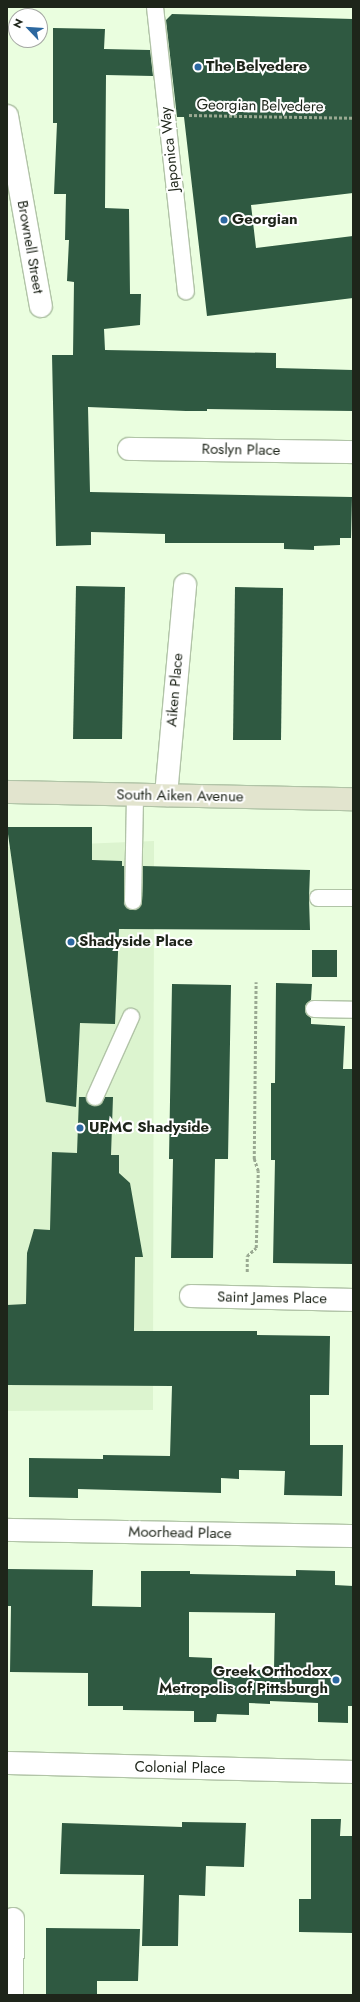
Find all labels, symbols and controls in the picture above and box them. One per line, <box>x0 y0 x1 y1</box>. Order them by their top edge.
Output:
north arrow <box>8 8 48 48</box>
text: N <box>9 16 27 31</box>
place label: The Belvedere <box>206 58 307 76</box>
marker: The Belvedere <box>193 62 203 72</box>
street label: Georgian Belvedere <box>196 96 324 116</box>
street label: Japonica Way <box>157 106 183 192</box>
street label: Brownell Street <box>13 199 47 295</box>
place label: Georgian <box>232 211 298 229</box>
marker: Georgian <box>219 215 229 225</box>
street label: Roslyn Place <box>201 440 281 460</box>
street label: Aiken Place <box>163 652 187 728</box>
street label: South Aiken Avenue <box>116 786 244 806</box>
place label: Shadyside Place <box>79 933 193 951</box>
marker: Shadyside Place <box>66 937 76 947</box>
place label: UPMC Shadyside <box>89 1119 209 1137</box>
marker: UPMC Shadyside <box>74 1122 86 1134</box>
street label: Saint James Place <box>217 1288 327 1308</box>
street label: Moorhead Place <box>128 1523 232 1543</box>
place label: Greek Orthodox Metropolis of Pittsburgh <box>159 1662 328 1697</box>
marker: Greek Orthodox Metropolis of Pittsburgh <box>331 1675 341 1685</box>
street label: Colonial Place <box>134 1758 226 1778</box>

